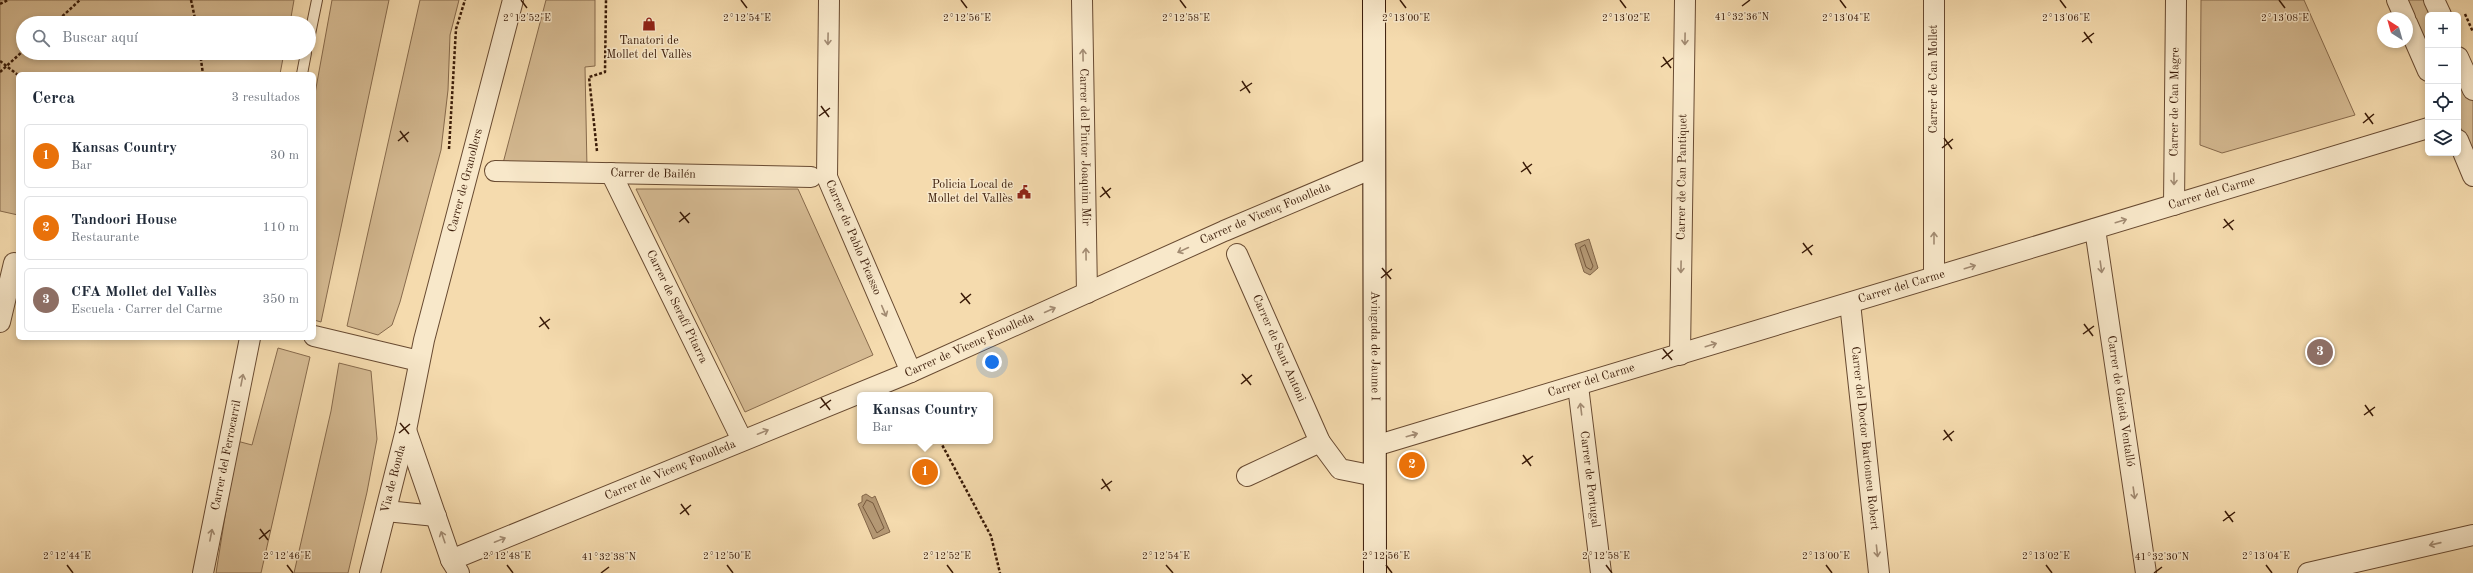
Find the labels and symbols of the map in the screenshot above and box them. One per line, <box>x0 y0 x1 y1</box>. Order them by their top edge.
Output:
text: 41°32'36"N <box>1715 12 1770 22</box>
north arrow <box>2377 12 2413 48</box>
text: 2°12'52"E <box>503 13 551 23</box>
text: 2°12'54"E <box>723 13 771 23</box>
text: 2°12'56"E <box>943 13 991 23</box>
text: 2°12'58"E <box>1162 13 1210 23</box>
text: 2°13'00"E <box>1382 13 1430 23</box>
text: 2°13'02"E <box>1602 13 1650 23</box>
text: 2°13'04"E <box>1822 13 1870 23</box>
text: 2°13'06"E <box>2042 13 2090 23</box>
text: 2°13'08"E <box>2261 13 2309 23</box>
shop icon: Tanatori de Mollet del Vallès <box>641 16 657 32</box>
street label: Carrer de Can Mollet <box>1928 25 1940 133</box>
one-way arrow <box>824 32 832 45</box>
one-way arrow <box>1681 32 1689 45</box>
place label: Tanatori de Mollet del Vallès <box>606 35 692 61</box>
street label: Carrer de Can Magre <box>2168 47 2182 157</box>
one-way arrow <box>1079 49 1087 62</box>
street label: Carrer del Pintor Joaquim Mir <box>1077 68 1092 226</box>
street label: Carrer de Can Pantiquet <box>1676 114 1689 240</box>
street label: Carrer de Granollers <box>446 127 485 234</box>
street label: Carrer de Bailén <box>610 167 696 181</box>
one-way arrow <box>2170 172 2178 185</box>
street label: Carrer del Carme <box>2167 174 2257 212</box>
street label: Carrer de Pablo Picasso <box>823 178 883 297</box>
place label: Policia Local de Mollet del Vallès <box>928 179 1013 205</box>
street label: Carrer de Vicenç Fonolleda <box>1198 181 1332 247</box>
public building icon: Policia Local de Mollet del Vallès <box>1016 184 1032 200</box>
one-way arrow <box>2114 217 2127 224</box>
one-way arrow <box>1930 232 1938 245</box>
one-way arrow <box>1178 247 1190 254</box>
street label: Carrer de Serafí Pitarra <box>644 248 709 365</box>
one-way arrow <box>1082 248 1090 261</box>
one-way arrow <box>1677 260 1685 273</box>
one-way arrow <box>2097 260 2105 273</box>
one-way arrow <box>1963 263 1976 270</box>
street label: Carrer del Carme <box>1857 268 1947 306</box>
street label: Avinguda de Jaume I <box>1369 291 1381 401</box>
street label: Carrer de Sant Antoni <box>1250 293 1307 404</box>
one-way arrow <box>881 305 889 317</box>
one-way arrow <box>1043 306 1055 313</box>
street label: Carrer de Vicenç Fonolleda <box>903 311 1036 380</box>
street label: Carrer de Gaietà Ventalló <box>2105 335 2136 468</box>
pin: 3 <box>2307 337 2333 367</box>
one-way arrow <box>1705 341 1718 348</box>
street label: Carrer del Doctor Bartomeu Robert <box>1849 346 1880 531</box>
your location <box>982 352 1002 372</box>
street label: Carrer del Carme <box>1547 362 1637 399</box>
one-way arrow <box>238 374 246 387</box>
street label: Carrer del Ferrocarril <box>210 399 243 512</box>
one-way arrow <box>1577 403 1584 416</box>
one-way arrow <box>756 428 768 435</box>
street label: Carrer de Portugal <box>1578 430 1601 528</box>
one-way arrow <box>1406 431 1419 438</box>
street label: Carrer de Vicenç Fonolleda <box>603 438 738 502</box>
street label: Via de Ronda <box>379 444 408 514</box>
pin: 2 <box>1399 450 1425 480</box>
pin: 1 <box>912 457 938 487</box>
one-way arrow <box>2130 486 2138 499</box>
one-way arrow <box>207 529 215 542</box>
one-way arrow <box>439 531 446 544</box>
one-way arrow <box>493 535 505 543</box>
one-way arrow <box>2429 541 2442 549</box>
one-way arrow <box>1873 544 1881 557</box>
text: 2°12'44"E <box>43 551 91 561</box>
text: 2°12'46"E <box>263 551 311 561</box>
text: 2°12'48"E <box>483 551 531 561</box>
text: 2°12'50"E <box>703 551 751 561</box>
text: 2°12'52"E <box>923 551 971 561</box>
text: 2°12'54"E <box>1142 551 1190 561</box>
text: 2°12'56"E <box>1362 551 1410 561</box>
text: 2°12'58"E <box>1582 551 1630 561</box>
text: 2°13'00"E <box>1802 551 1850 561</box>
text: 2°13'02"E <box>2022 551 2070 561</box>
text: 2°13'04"E <box>2242 551 2290 561</box>
text: 41°32'38"N <box>582 552 637 562</box>
text: 41°32'30"N <box>2135 552 2190 562</box>

